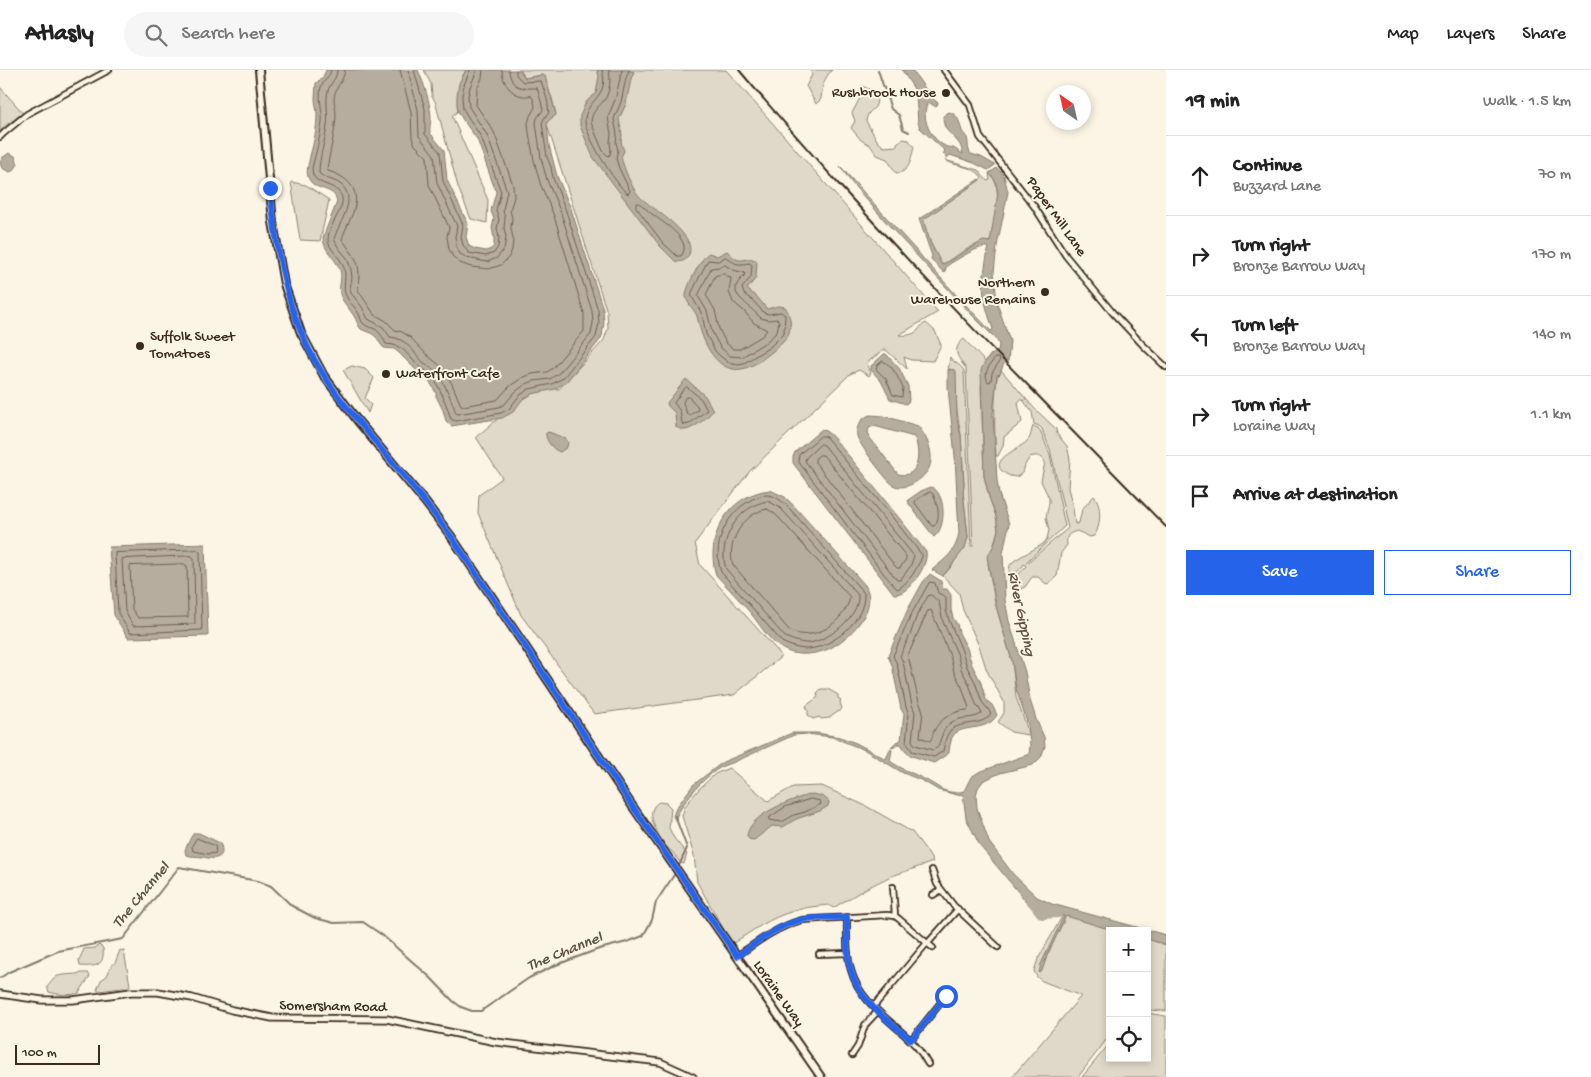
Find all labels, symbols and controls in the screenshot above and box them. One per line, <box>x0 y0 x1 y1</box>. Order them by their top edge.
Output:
search box <box>124 12 474 57</box>
text: Atlasly <box>25 20 94 49</box>
icon: search <box>142 21 170 49</box>
text: Search here <box>182 23 275 46</box>
text: Map <box>1387 24 1419 45</box>
text: Layers <box>1447 24 1494 45</box>
text: Share <box>1522 24 1566 45</box>
place label: Rushbrook House <box>832 84 936 102</box>
north arrow <box>1046 85 1091 130</box>
marker: Rushbrook House <box>940 87 952 99</box>
text: 19 min <box>1186 90 1239 115</box>
text: Walk · 1.5 km <box>1483 93 1571 112</box>
text: Continue <box>1233 155 1302 178</box>
icon: ahead <box>1186 162 1214 190</box>
text: 70 m <box>1538 166 1571 185</box>
street label: Paper Mill Lane <box>1021 173 1090 260</box>
route end <box>259 177 282 200</box>
text: Buzzard Lane <box>1233 178 1321 197</box>
text: Turn right <box>1233 235 1309 258</box>
icon: right <box>1186 242 1214 270</box>
text: 170 m <box>1532 246 1571 265</box>
text: Bronze Barrow Way <box>1233 258 1365 277</box>
place label: Northern Warehouse Remains <box>911 274 1035 309</box>
marker: Northern Warehouse Remains <box>1039 286 1051 298</box>
text: Turn left <box>1233 315 1297 338</box>
icon: left <box>1186 322 1214 350</box>
text: 140 m <box>1533 326 1571 345</box>
place label: Suffolk Sweet Tomatoes <box>149 328 237 363</box>
text: Bronze Barrow Way <box>1233 338 1365 357</box>
marker: Suffolk Sweet Tomatoes <box>134 340 146 352</box>
place label: Waterfront Cafe <box>396 365 500 383</box>
marker: Waterfront Cafe <box>380 368 392 380</box>
text: Turn right <box>1233 395 1309 418</box>
icon: right <box>1186 402 1214 430</box>
text: 1.1 km <box>1531 406 1571 425</box>
text: Loraine Way <box>1233 418 1315 437</box>
icon: arrive <box>1186 482 1214 510</box>
text: Arrive at destination <box>1233 484 1397 507</box>
button: Save <box>1186 550 1374 595</box>
button: Share <box>1384 550 1571 595</box>
water label: River Gipping <box>1002 570 1038 659</box>
water label: The Channel <box>109 858 176 933</box>
map controls <box>1106 927 1151 1062</box>
button: + <box>1106 927 1151 972</box>
water label: The Channel <box>524 929 607 977</box>
street label: Loraine Way <box>749 957 808 1031</box>
button: − <box>1106 972 1151 1017</box>
route start <box>935 985 958 1008</box>
street label: Somersham Road <box>279 997 388 1017</box>
button: locate <box>1106 1017 1151 1062</box>
scale bar <box>15 1042 100 1065</box>
text: 100 m <box>22 1045 57 1062</box>

